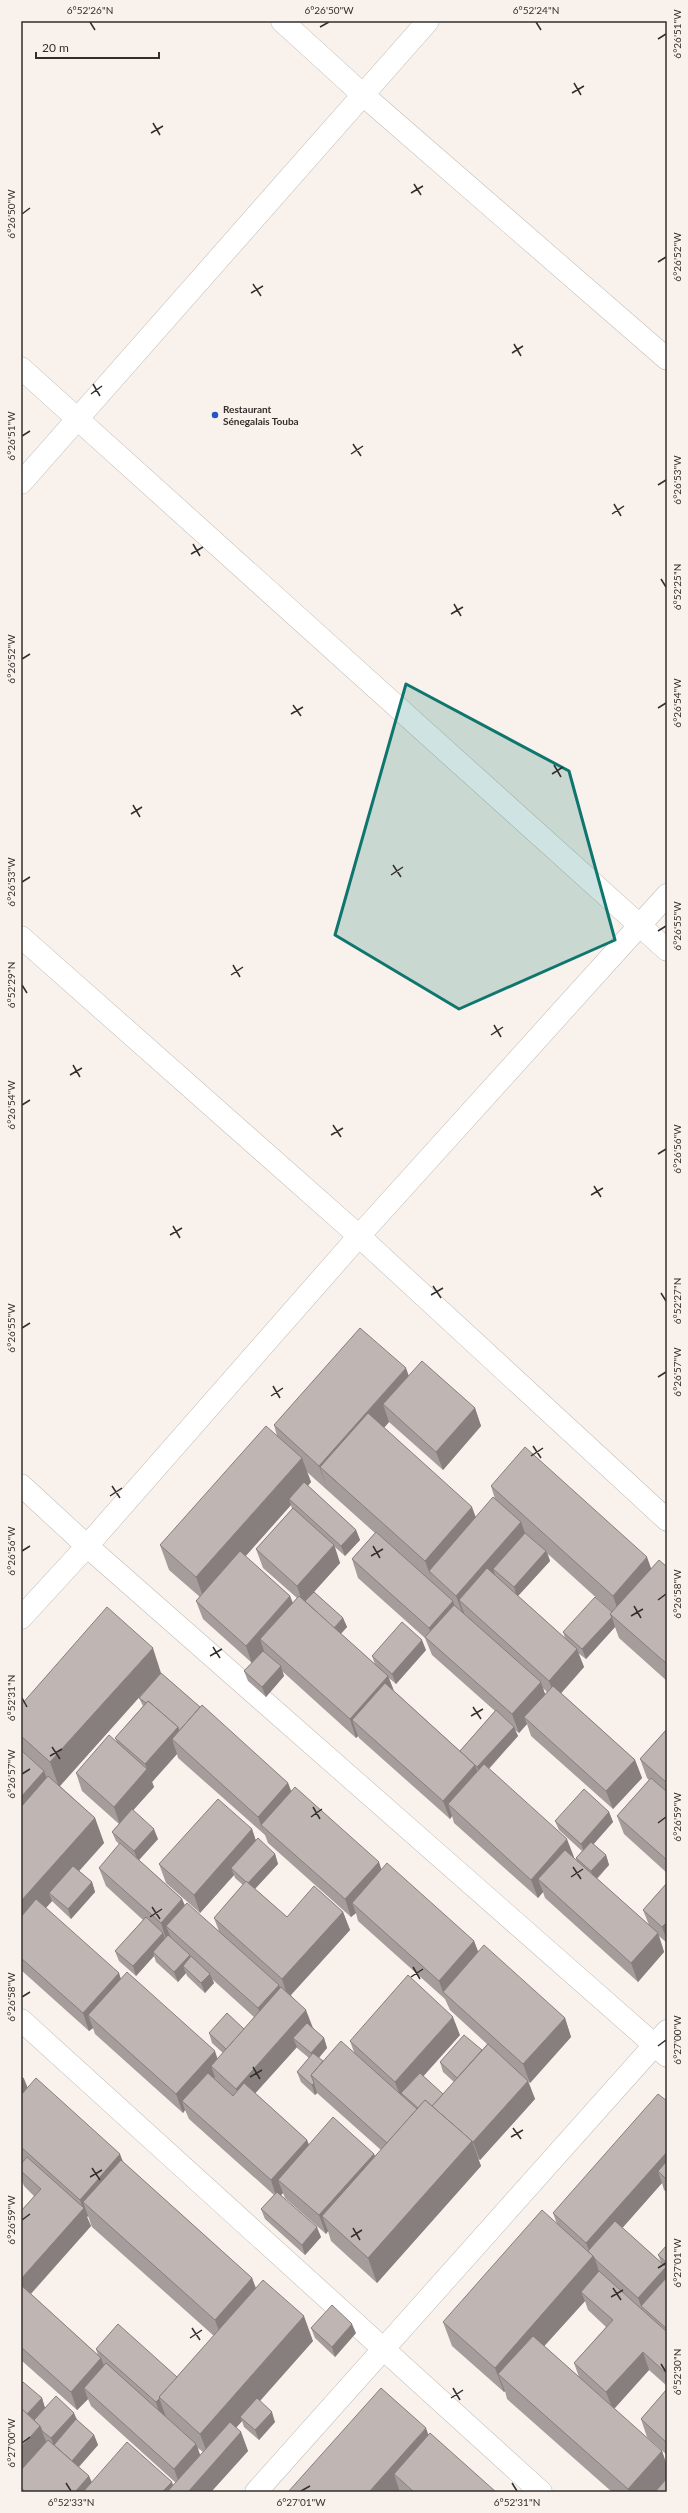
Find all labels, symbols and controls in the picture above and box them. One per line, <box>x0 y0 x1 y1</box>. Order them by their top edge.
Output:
text: 6°52'26"N <box>67 4 113 16</box>
text: 6°26'50"W <box>304 4 354 16</box>
text: 6°52'24"N <box>513 4 559 16</box>
text: 6°26'51"W <box>671 9 683 59</box>
scale bar <box>36 34 159 60</box>
text: 20 m <box>42 40 69 55</box>
text: 6°26'50"W <box>5 189 17 239</box>
text: 6°26'52"W <box>671 232 683 282</box>
place label: Restaurant Sénegalais Touba <box>223 403 299 427</box>
marker: Restaurant Sénegalais Touba <box>210 410 220 420</box>
text: 6°26'51"W <box>5 411 17 461</box>
text: 6°26'53"W <box>671 455 683 505</box>
text: 6°52'25"N <box>671 564 683 610</box>
text: 6°26'52"W <box>5 634 17 684</box>
text: 6°26'54"W <box>671 678 683 728</box>
text: 6°26'53"W <box>5 857 17 907</box>
text: 6°26'55"W <box>671 901 683 951</box>
text: 6°52'29"N <box>5 962 17 1008</box>
text: 6°26'54"W <box>5 1080 17 1130</box>
text: 6°26'56"W <box>671 1124 683 1174</box>
text: 6°52'27"N <box>671 1278 683 1324</box>
text: 6°26'55"W <box>5 1303 17 1353</box>
text: 6°26'57"W <box>671 1347 683 1397</box>
text: 6°26'56"W <box>5 1526 17 1576</box>
text: 6°26'58"W <box>671 1569 683 1619</box>
text: 6°52'31"N <box>5 1675 17 1721</box>
text: 6°26'57"W <box>5 1749 17 1799</box>
text: 6°26'59"W <box>671 1792 683 1842</box>
text: 6°26'58"W <box>5 1972 17 2022</box>
text: 6°27'00"W <box>671 2015 683 2065</box>
text: 6°26'59"W <box>5 2195 17 2245</box>
text: 6°27'01"W <box>671 2238 683 2288</box>
text: 6°52'30"N <box>671 2349 683 2395</box>
text: 6°27'00"W <box>5 2418 17 2468</box>
text: 6°52'33"N <box>48 2496 94 2508</box>
text: 6°27'01"W <box>276 2496 326 2508</box>
text: 6°52'31"N <box>494 2496 540 2508</box>

